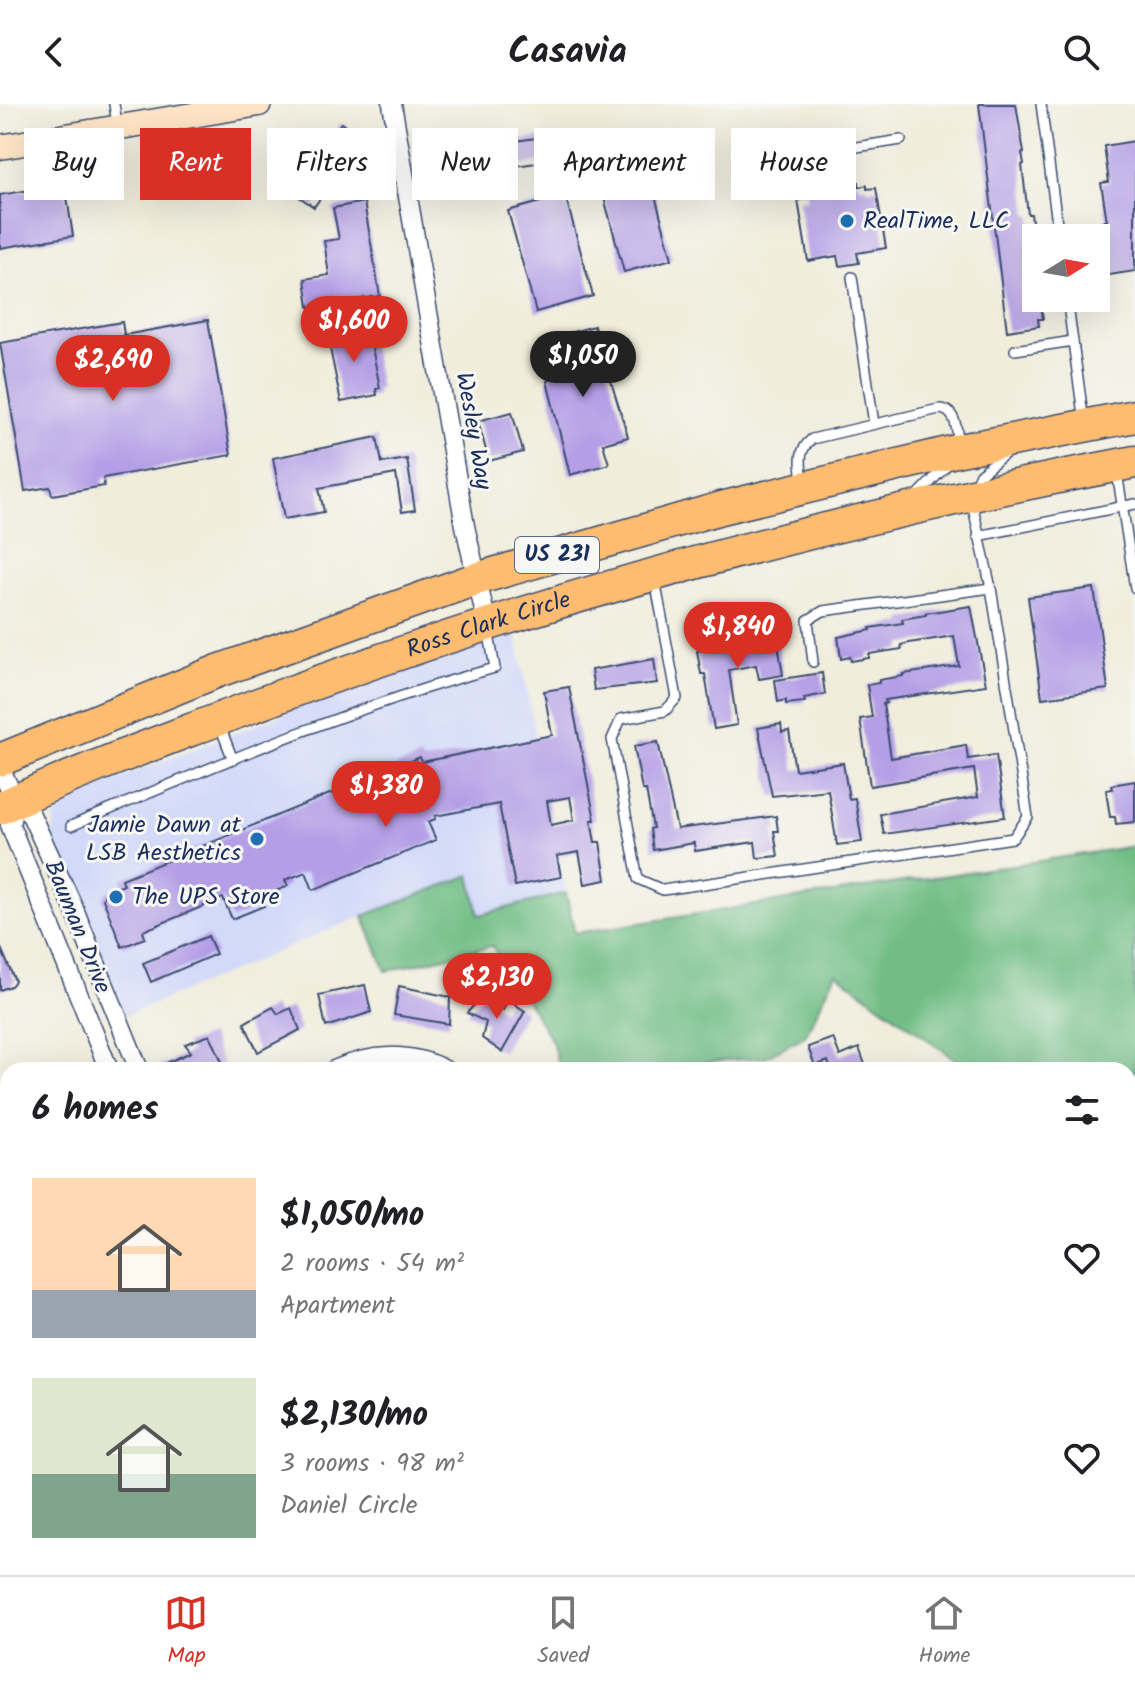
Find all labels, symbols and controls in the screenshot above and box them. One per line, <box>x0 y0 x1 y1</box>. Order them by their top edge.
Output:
text: Casavia <box>508 24 627 81</box>
icon: back <box>32 30 76 74</box>
icon: search <box>1059 30 1103 74</box>
chip: Buy <box>24 128 124 200</box>
chip: Rent <box>140 128 251 200</box>
chip: Filters <box>267 128 396 200</box>
chip: New <box>412 128 518 200</box>
chip: Apartment <box>534 128 715 200</box>
chip: House <box>731 128 856 200</box>
place label: RealTime, LLC <box>863 202 1009 241</box>
marker: RealTime, LLC <box>838 212 856 230</box>
north arrow <box>1022 224 1110 312</box>
map controls <box>1022 224 1110 312</box>
pin: $1,600 <box>289 296 419 364</box>
text: $1,600 <box>319 301 389 343</box>
pin: $1,050 <box>518 331 648 399</box>
pin: $2,690 <box>48 335 178 403</box>
text: $1,050 <box>548 336 618 378</box>
text: $2,690 <box>74 340 152 382</box>
street label: Wesley Way <box>443 369 503 494</box>
road number: US 231 <box>515 537 599 573</box>
street label: Ross Clark Circle <box>401 580 576 669</box>
pin: $1,840 <box>673 602 803 670</box>
text: $1,840 <box>702 607 774 649</box>
pin: $1,380 <box>321 761 451 829</box>
text: $1,380 <box>350 766 422 808</box>
place label: Jamie Dawn at LSB Aesthetics <box>86 806 242 873</box>
marker: Jamie Dawn at LSB Aesthetics <box>248 830 266 848</box>
street label: Bauman Drive <box>33 854 122 1000</box>
place label: The UPS Store <box>132 878 280 917</box>
marker: The UPS Store <box>107 888 125 906</box>
pin: $2,130 <box>432 953 562 1021</box>
text: $2,130 <box>461 958 533 1000</box>
text: 6 homes <box>32 1083 158 1137</box>
icon: filters <box>1060 1088 1104 1132</box>
text: $1,050/mo <box>280 1189 424 1243</box>
icon: home <box>96 1210 192 1306</box>
icon: heart <box>1060 1236 1104 1280</box>
text: 2 rooms · 54 m² <box>280 1243 464 1285</box>
text: Apartment <box>280 1285 395 1327</box>
text: $2,130/mo <box>280 1389 428 1443</box>
icon: home <box>96 1410 192 1506</box>
icon: heart <box>1060 1436 1104 1480</box>
text: 3 rooms · 98 m² <box>280 1443 464 1485</box>
text: Daniel Circle <box>280 1485 418 1527</box>
tab: Map <box>164 1591 208 1674</box>
tab: Saved <box>537 1591 590 1674</box>
tab: Home <box>918 1591 971 1674</box>

